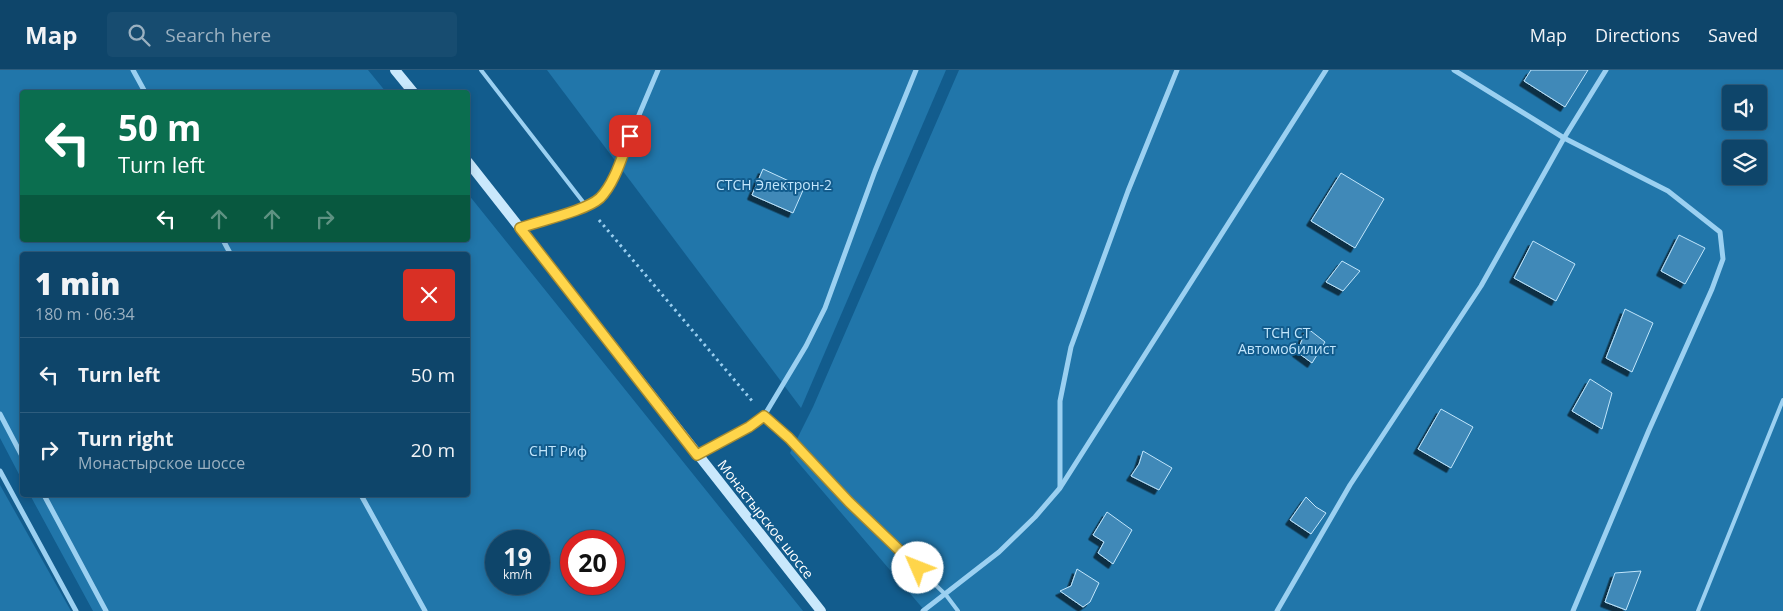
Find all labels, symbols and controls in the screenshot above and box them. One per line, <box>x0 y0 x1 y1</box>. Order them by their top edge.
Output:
search box <box>107 12 457 57</box>
text: Map <box>25 18 77 51</box>
icon: search <box>125 21 153 49</box>
text: Search here <box>165 22 271 48</box>
text: Map <box>1530 23 1567 47</box>
text: Directions <box>1595 23 1680 47</box>
text: Saved <box>1708 23 1758 47</box>
map controls <box>1722 85 1767 185</box>
button: sound <box>1722 85 1767 130</box>
text: 50 m <box>118 104 201 151</box>
icon: left <box>35 110 100 175</box>
pin <box>609 115 651 157</box>
icon: arrive <box>616 122 644 150</box>
button: layers <box>1722 140 1767 185</box>
text: Turn left <box>118 149 205 179</box>
park label: СТСН Электрон-2 <box>716 175 832 194</box>
icon: left <box>152 205 180 233</box>
icon: ahead <box>205 205 233 233</box>
icon: ahead <box>258 205 286 233</box>
icon: right <box>311 205 339 233</box>
text: 1 min <box>35 263 120 304</box>
button: close <box>403 269 455 321</box>
text: 180 m · 06:34 <box>35 303 135 325</box>
park label: ТСН СТ Автомобилист <box>1238 323 1336 358</box>
icon: left <box>35 361 63 389</box>
text: Turn left <box>78 362 160 388</box>
text: 50 m <box>411 362 455 388</box>
text: Turn right <box>78 426 173 452</box>
icon: right <box>35 436 63 464</box>
text: 20 m <box>411 437 455 463</box>
park label: СНТ Риф <box>529 441 587 460</box>
text: Монастырское шоссе <box>78 452 245 474</box>
street label: Монастырское шоссе <box>713 456 819 583</box>
speed limit sign: 20 <box>560 530 625 595</box>
text: 19 <box>503 539 532 573</box>
position arrow <box>891 541 943 593</box>
text: km/h <box>503 566 532 583</box>

